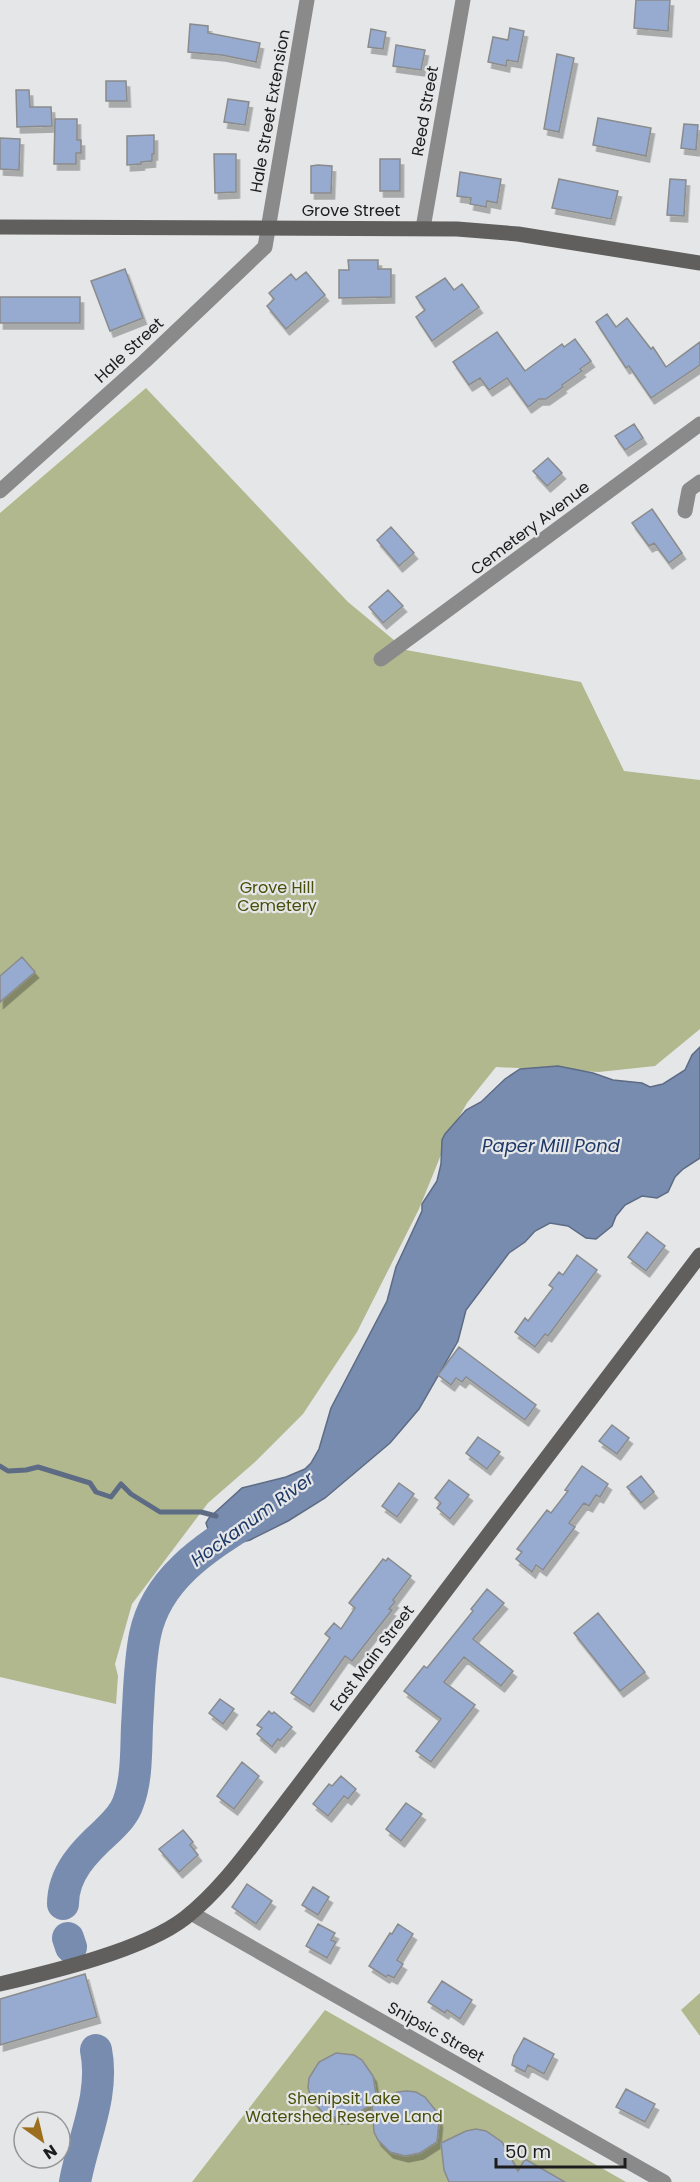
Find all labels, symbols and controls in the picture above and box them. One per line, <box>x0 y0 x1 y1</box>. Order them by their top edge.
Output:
street label: Hale Street Extension <box>244 27 296 195</box>
street label: Reed Street <box>406 64 444 158</box>
street label: Grove Street <box>302 199 401 222</box>
street label: Hale Street <box>89 312 169 388</box>
street label: Cemetery Avenue <box>466 476 594 580</box>
park label: Grove Hill Cemetery <box>237 876 317 917</box>
water label: Paper Mill Pond <box>482 1133 621 1158</box>
water label: Hockanum River <box>185 1465 320 1572</box>
street label: East Main Street <box>324 1600 420 1716</box>
street label: Snipsic Street <box>383 1996 489 2068</box>
park label: Shenipsit Lake Watershed Reserve Land <box>245 2087 443 2128</box>
north arrow <box>12 2110 72 2170</box>
scale bar <box>496 2131 625 2169</box>
text: N <box>39 2139 62 2165</box>
text: 50 m <box>505 2139 551 2164</box>

